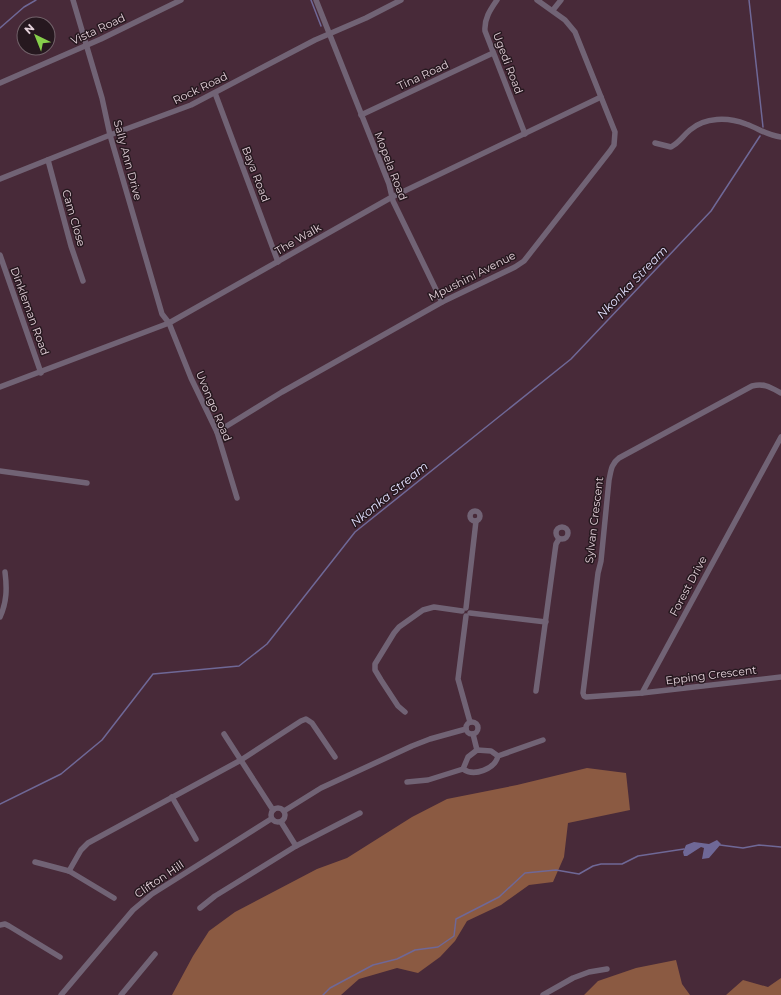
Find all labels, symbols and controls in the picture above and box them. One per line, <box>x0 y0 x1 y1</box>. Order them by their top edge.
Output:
street label: Vista Road <box>69 10 127 48</box>
north arrow <box>16 16 56 56</box>
text: N <box>21 21 37 37</box>
street label: Ugedi Road <box>490 30 526 96</box>
street label: Tina Road <box>395 57 451 93</box>
street label: Rock Road <box>170 69 230 107</box>
street label: Sally Ann Drive <box>111 118 146 202</box>
street label: Mopela Road <box>371 130 411 202</box>
street label: Baya Road <box>239 144 273 204</box>
street label: Cam Close <box>59 188 89 248</box>
street label: The Walk <box>272 220 324 258</box>
water label: Nkonka Stream <box>593 242 671 322</box>
street label: Mpushini Avenue <box>426 248 518 304</box>
street label: Dinkleman Road <box>8 265 52 357</box>
street label: Uvongo Road <box>193 369 235 443</box>
water label: Nkonka Stream <box>347 458 431 530</box>
street label: Sylvan Crescent <box>582 475 606 564</box>
street label: Forest Drive <box>666 553 710 618</box>
street label: Epping Crescent <box>665 662 758 688</box>
street label: Clifton Hill <box>132 857 186 901</box>

